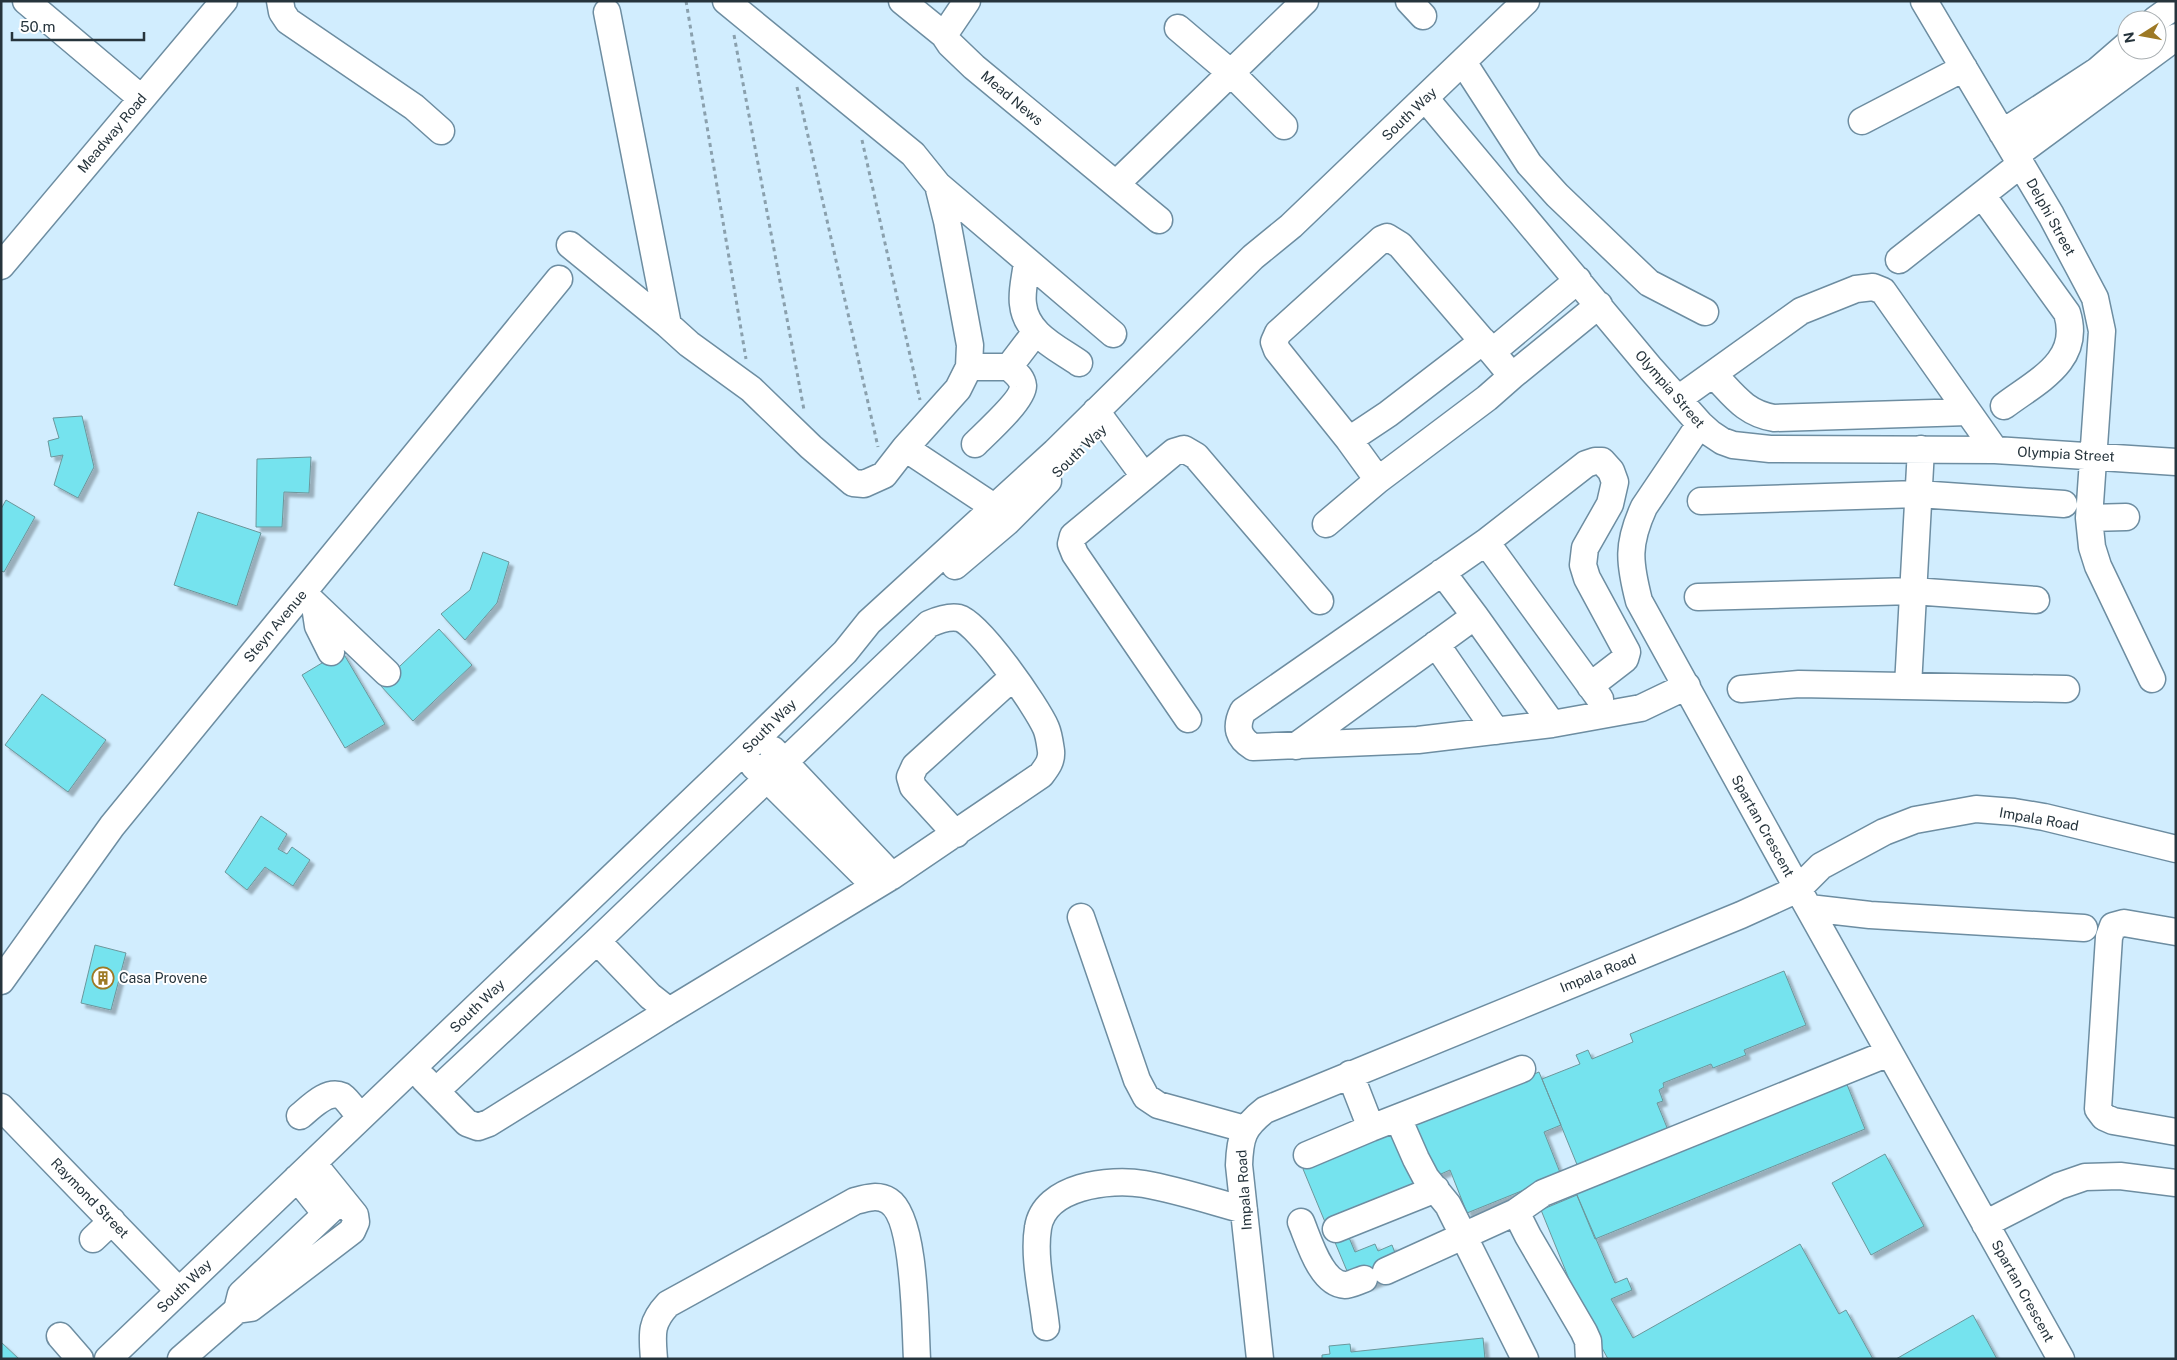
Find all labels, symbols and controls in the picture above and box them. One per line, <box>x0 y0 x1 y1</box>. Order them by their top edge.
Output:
scale bar <box>12 10 145 42</box>
north arrow <box>2117 10 2167 60</box>
text: 50 m <box>20 18 55 35</box>
text: N <box>2120 31 2138 44</box>
street label: Mead News <box>978 68 1046 128</box>
street label: South Way <box>1378 84 1440 144</box>
street label: Meadway Road <box>74 90 150 176</box>
street label: Delphi Street <box>2023 176 2079 258</box>
street label: Olympia Street <box>1632 347 1708 431</box>
street label: South Way <box>1048 421 1110 481</box>
street label: Olympia Street <box>2017 443 2115 465</box>
street label: Steyn Avenue <box>240 587 310 665</box>
street label: South Way <box>739 695 800 756</box>
street label: Spartan Crescent <box>1728 772 1798 880</box>
street label: Impala Road <box>1998 804 2080 834</box>
street label: Impala Road <box>1558 950 1638 996</box>
building icon: Casa Provene <box>91 966 115 990</box>
place label: Casa Provene <box>119 970 207 986</box>
street label: South Way <box>446 976 508 1036</box>
street label: Impala Road <box>1233 1149 1255 1231</box>
street label: Raymond Street <box>48 1155 132 1241</box>
street label: Spartan Crescent <box>1988 1237 2058 1345</box>
street label: South Way <box>153 1256 215 1316</box>

